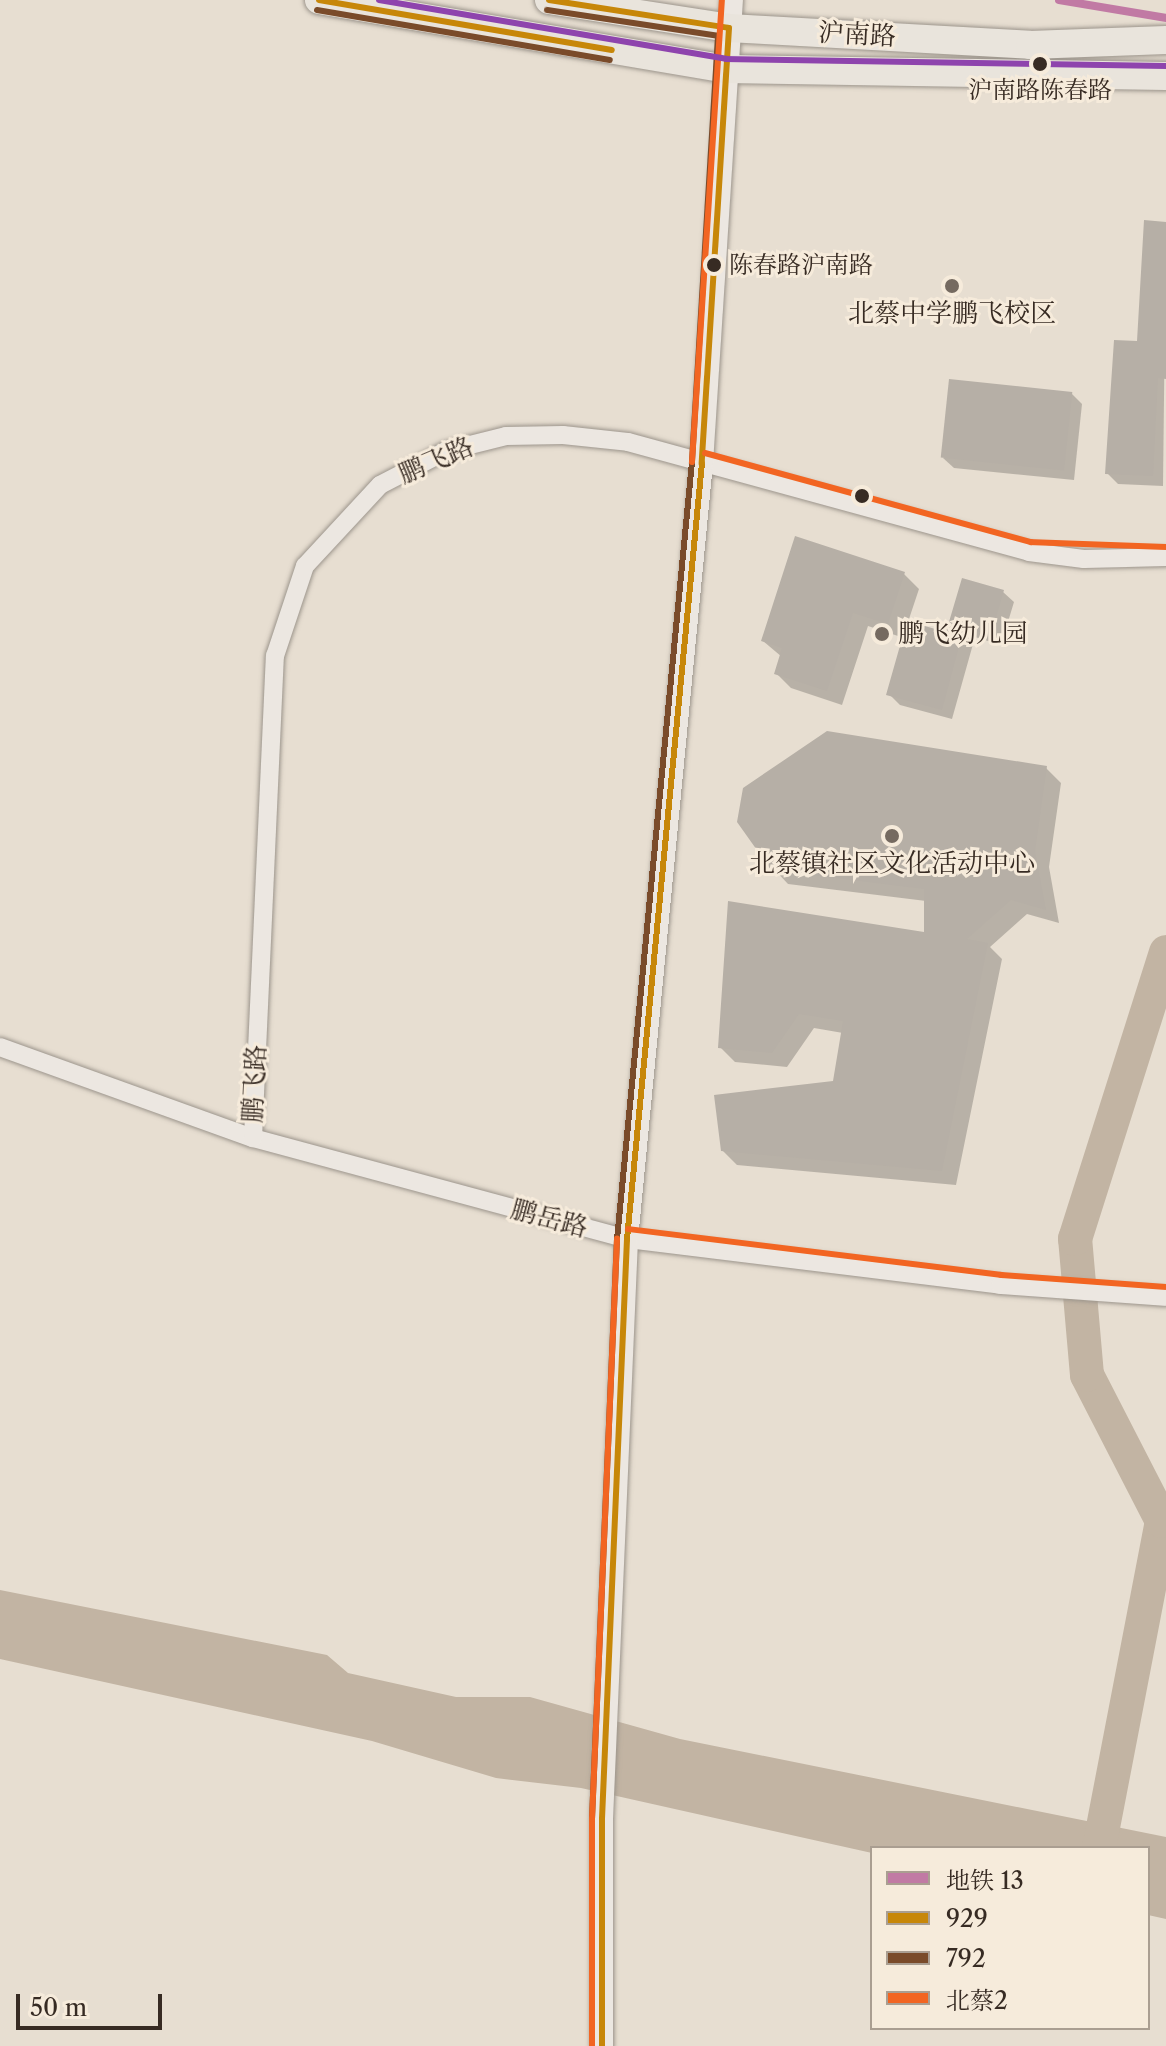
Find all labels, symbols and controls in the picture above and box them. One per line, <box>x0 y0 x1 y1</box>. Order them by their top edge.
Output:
street label: 沪南路 <box>817 17 897 53</box>
marker: 沪南路陈春路 <box>1032 56 1048 72</box>
place label: 沪南路陈春路 <box>968 76 1112 104</box>
place label: 陈春路沪南路 <box>729 251 873 279</box>
marker: 陈春路沪南路 <box>706 257 722 273</box>
marker: 北蔡中学鹏飞校区 <box>943 277 961 295</box>
place label: 北蔡中学鹏飞校区 <box>848 298 1056 330</box>
street label: 鹏飞路 <box>394 431 478 491</box>
unlabelled marker <box>854 488 870 504</box>
place label: 鹏飞幼儿园 <box>898 618 1028 650</box>
marker: 鹏飞幼儿园 <box>873 625 891 643</box>
marker: 北蔡镇社区文化活动中心 <box>883 827 901 845</box>
place label: 北蔡镇社区文化活动中心 <box>749 848 1035 880</box>
street label: 鹏飞路 <box>237 1044 273 1124</box>
street label: 鹏岳路 <box>507 1194 591 1244</box>
legend <box>870 1846 1150 2030</box>
text: 地铁 13 <box>946 1866 1024 1895</box>
text: 929 <box>946 1904 988 1933</box>
text: 792 <box>946 1944 986 1973</box>
scale bar <box>20 1978 166 2028</box>
text: 北蔡2 <box>946 1986 1008 2015</box>
text: 50 m <box>30 1993 87 2022</box>

